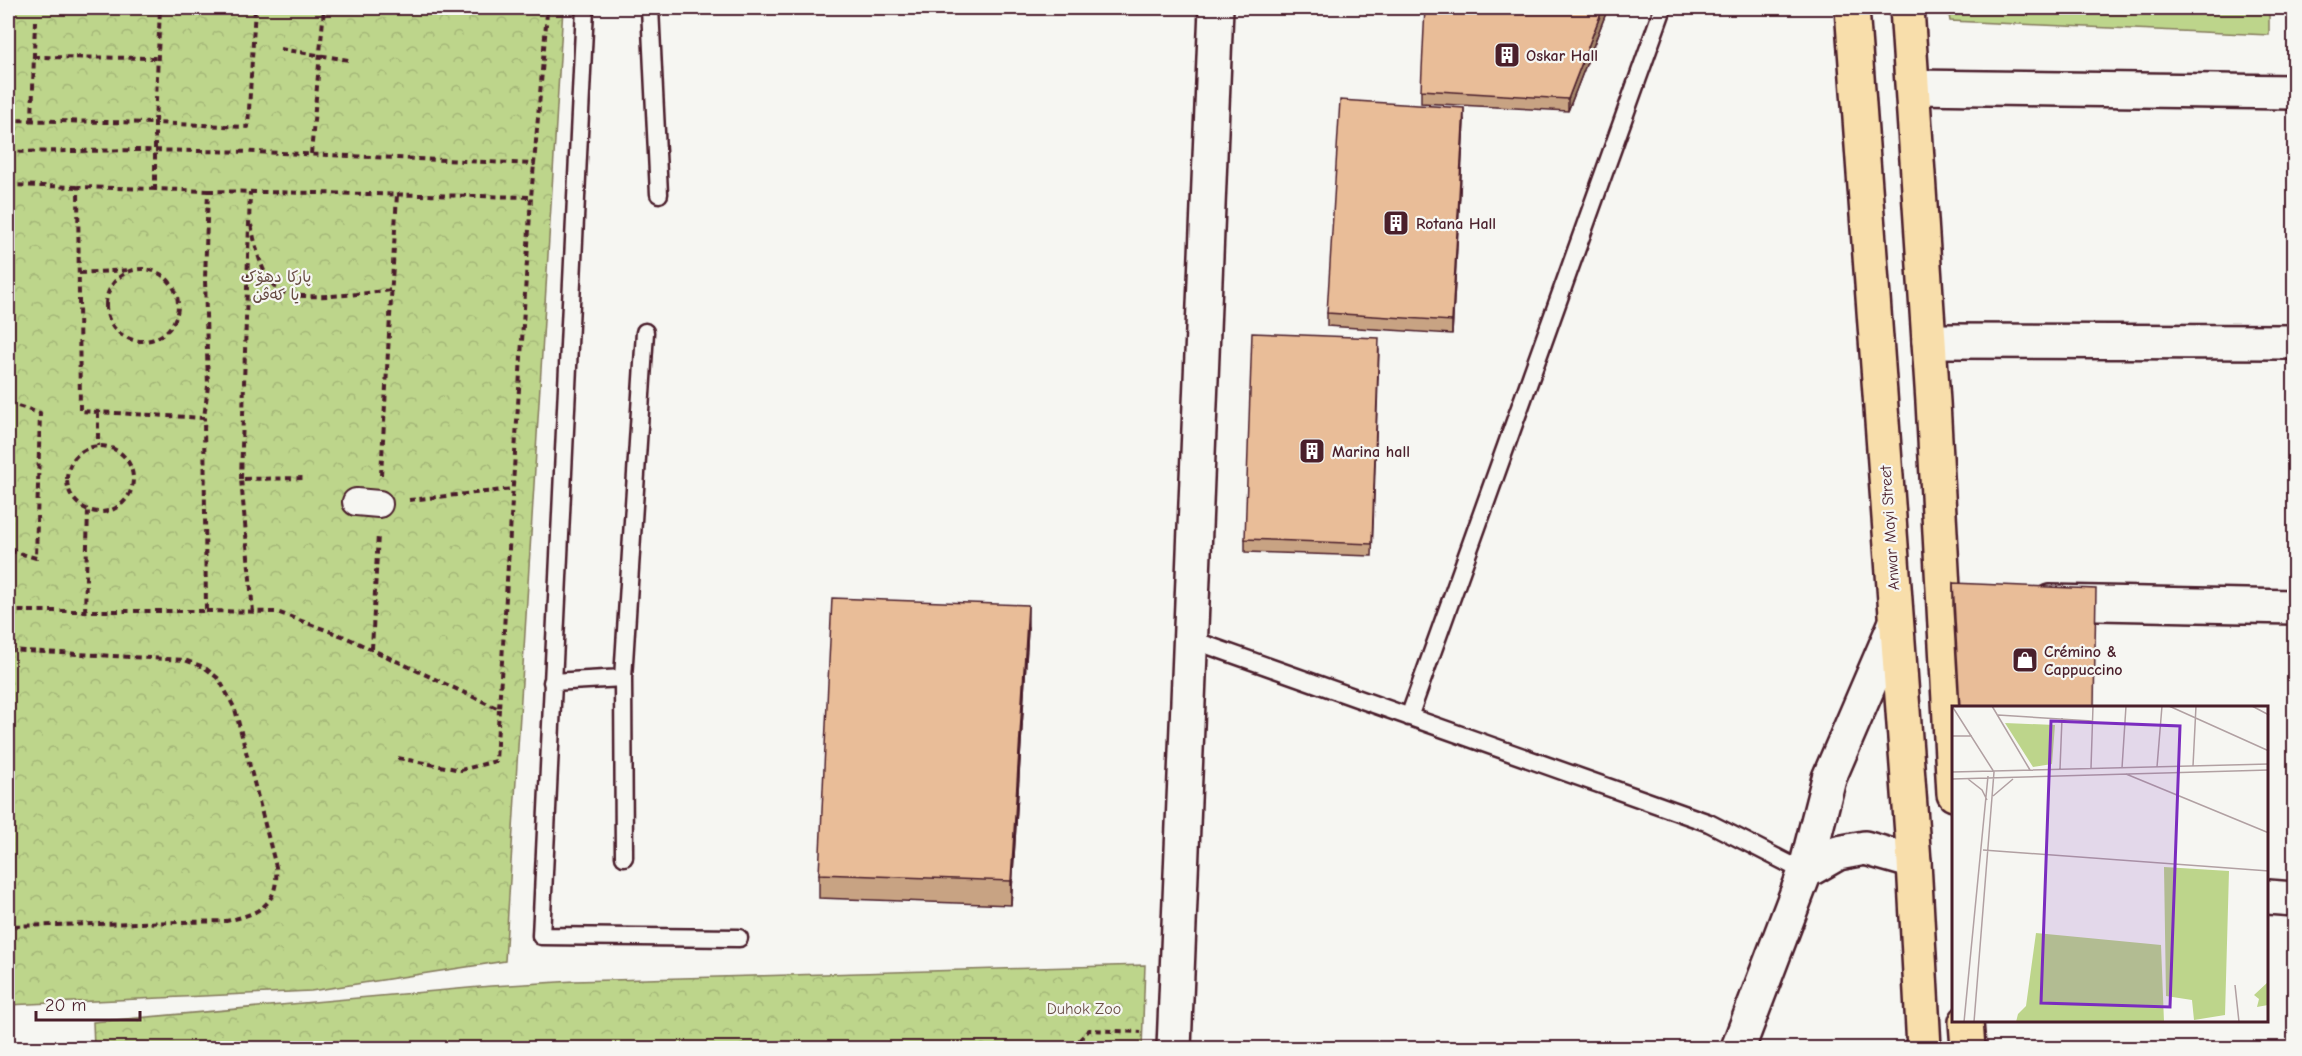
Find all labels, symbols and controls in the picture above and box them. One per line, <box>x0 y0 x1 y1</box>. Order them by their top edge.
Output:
building icon: Oskar Hall <box>1492 40 1522 70</box>
place label: Oskar Hall <box>1526 47 1598 65</box>
building icon: Rotana Hall <box>1381 208 1411 238</box>
place label: Rotana Hall <box>1416 215 1496 233</box>
park label: پاركا دهۆک يا كەڤن <box>241 268 311 304</box>
building icon: Marina hall <box>1297 436 1327 466</box>
place label: Marina hall <box>1332 443 1410 461</box>
street label: Anwar Mayi Street <box>1877 464 1903 591</box>
place label: Crémino & Cappuccino <box>2044 643 2123 679</box>
shop icon: Crémino & Cappuccino <box>2010 645 2040 675</box>
inset map <box>1952 706 2269 1023</box>
scale bar <box>36 984 140 1022</box>
text: 20 m <box>45 995 86 1016</box>
park label: Duhok Zoo <box>1047 1000 1121 1018</box>

